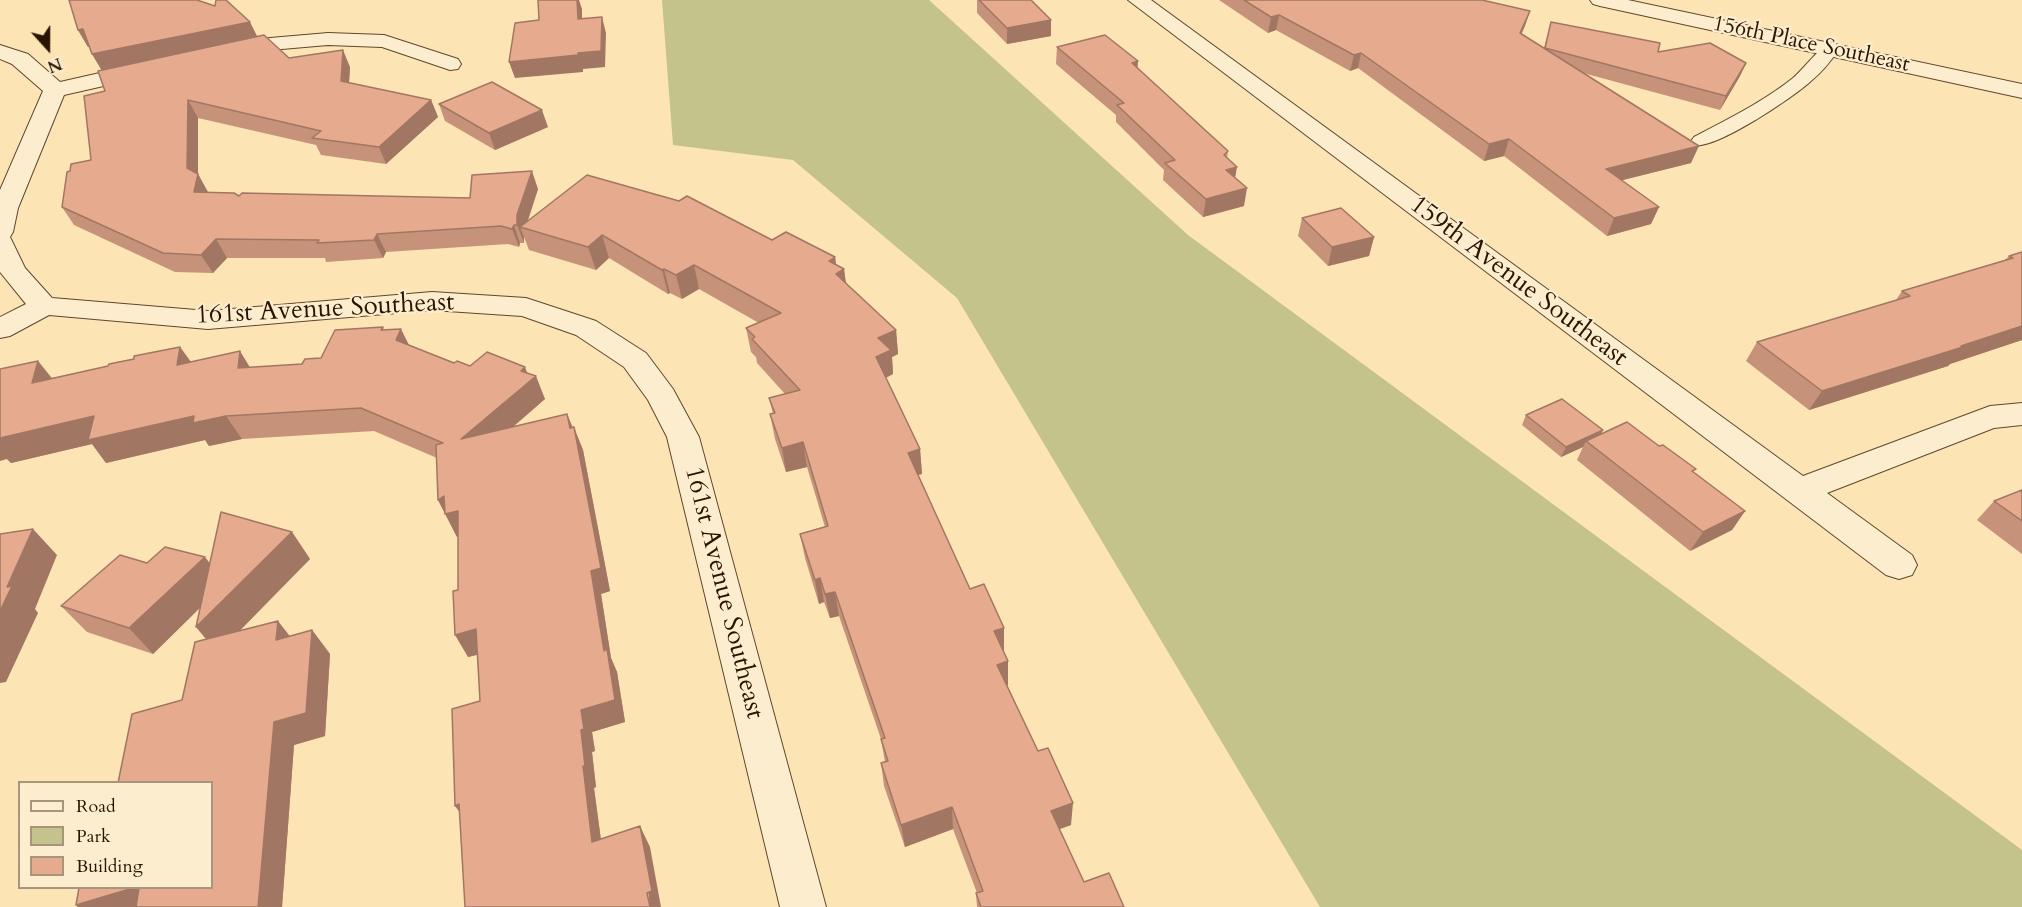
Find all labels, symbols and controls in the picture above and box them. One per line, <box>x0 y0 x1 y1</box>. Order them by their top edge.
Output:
street label: 156th Place Southeast <box>1710 11 1912 79</box>
north arrow <box>18 18 78 78</box>
text: N <box>44 52 65 78</box>
street label: 159th Avenue Southeast <box>1403 190 1633 374</box>
street label: 161st Avenue Southeast <box>195 288 455 332</box>
street label: 161st Avenue Southeast <box>677 464 769 722</box>
legend <box>18 781 213 889</box>
text: Road <box>76 794 116 819</box>
text: Park <box>76 824 111 849</box>
text: Building <box>76 854 143 879</box>

